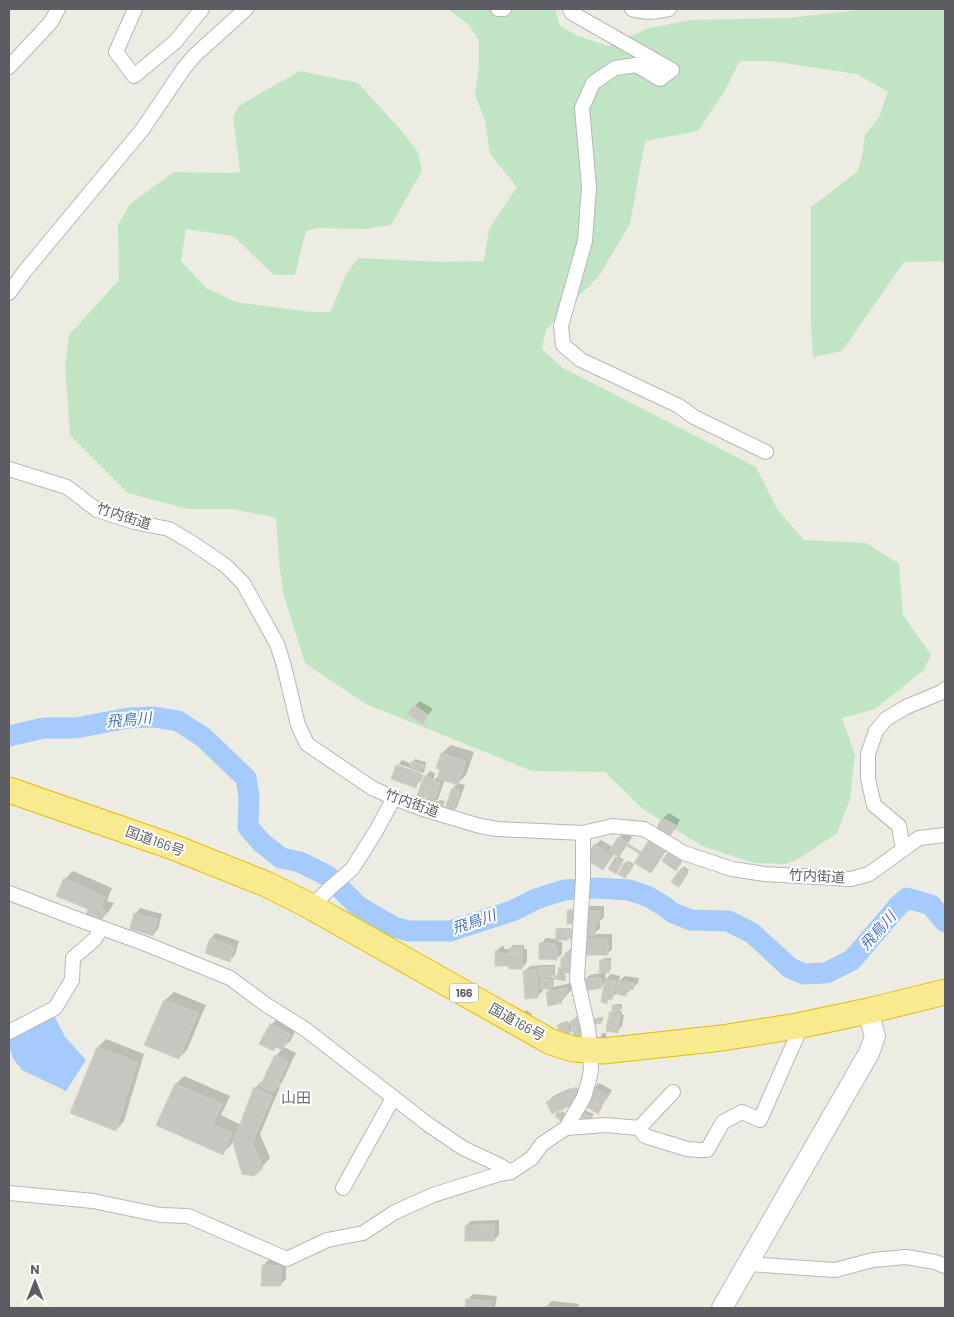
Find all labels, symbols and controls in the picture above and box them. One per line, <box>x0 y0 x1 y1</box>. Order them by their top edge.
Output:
street label: 竹内街道 <box>95 499 153 532</box>
water label: 飛鳥川 <box>106 708 154 730</box>
street label: 竹内街道 <box>383 785 441 820</box>
street label: 国道166号 <box>123 822 187 859</box>
street label: 竹内街道 <box>789 866 845 885</box>
water label: 飛鳥川 <box>449 905 500 937</box>
water label: 飛鳥川 <box>856 906 900 953</box>
road number: 166 <box>450 984 478 1002</box>
street label: 国道166号 <box>486 999 548 1044</box>
district label: 山田 <box>281 1088 311 1106</box>
north arrow <box>10 1257 60 1307</box>
text: N <box>30 1260 40 1277</box>

